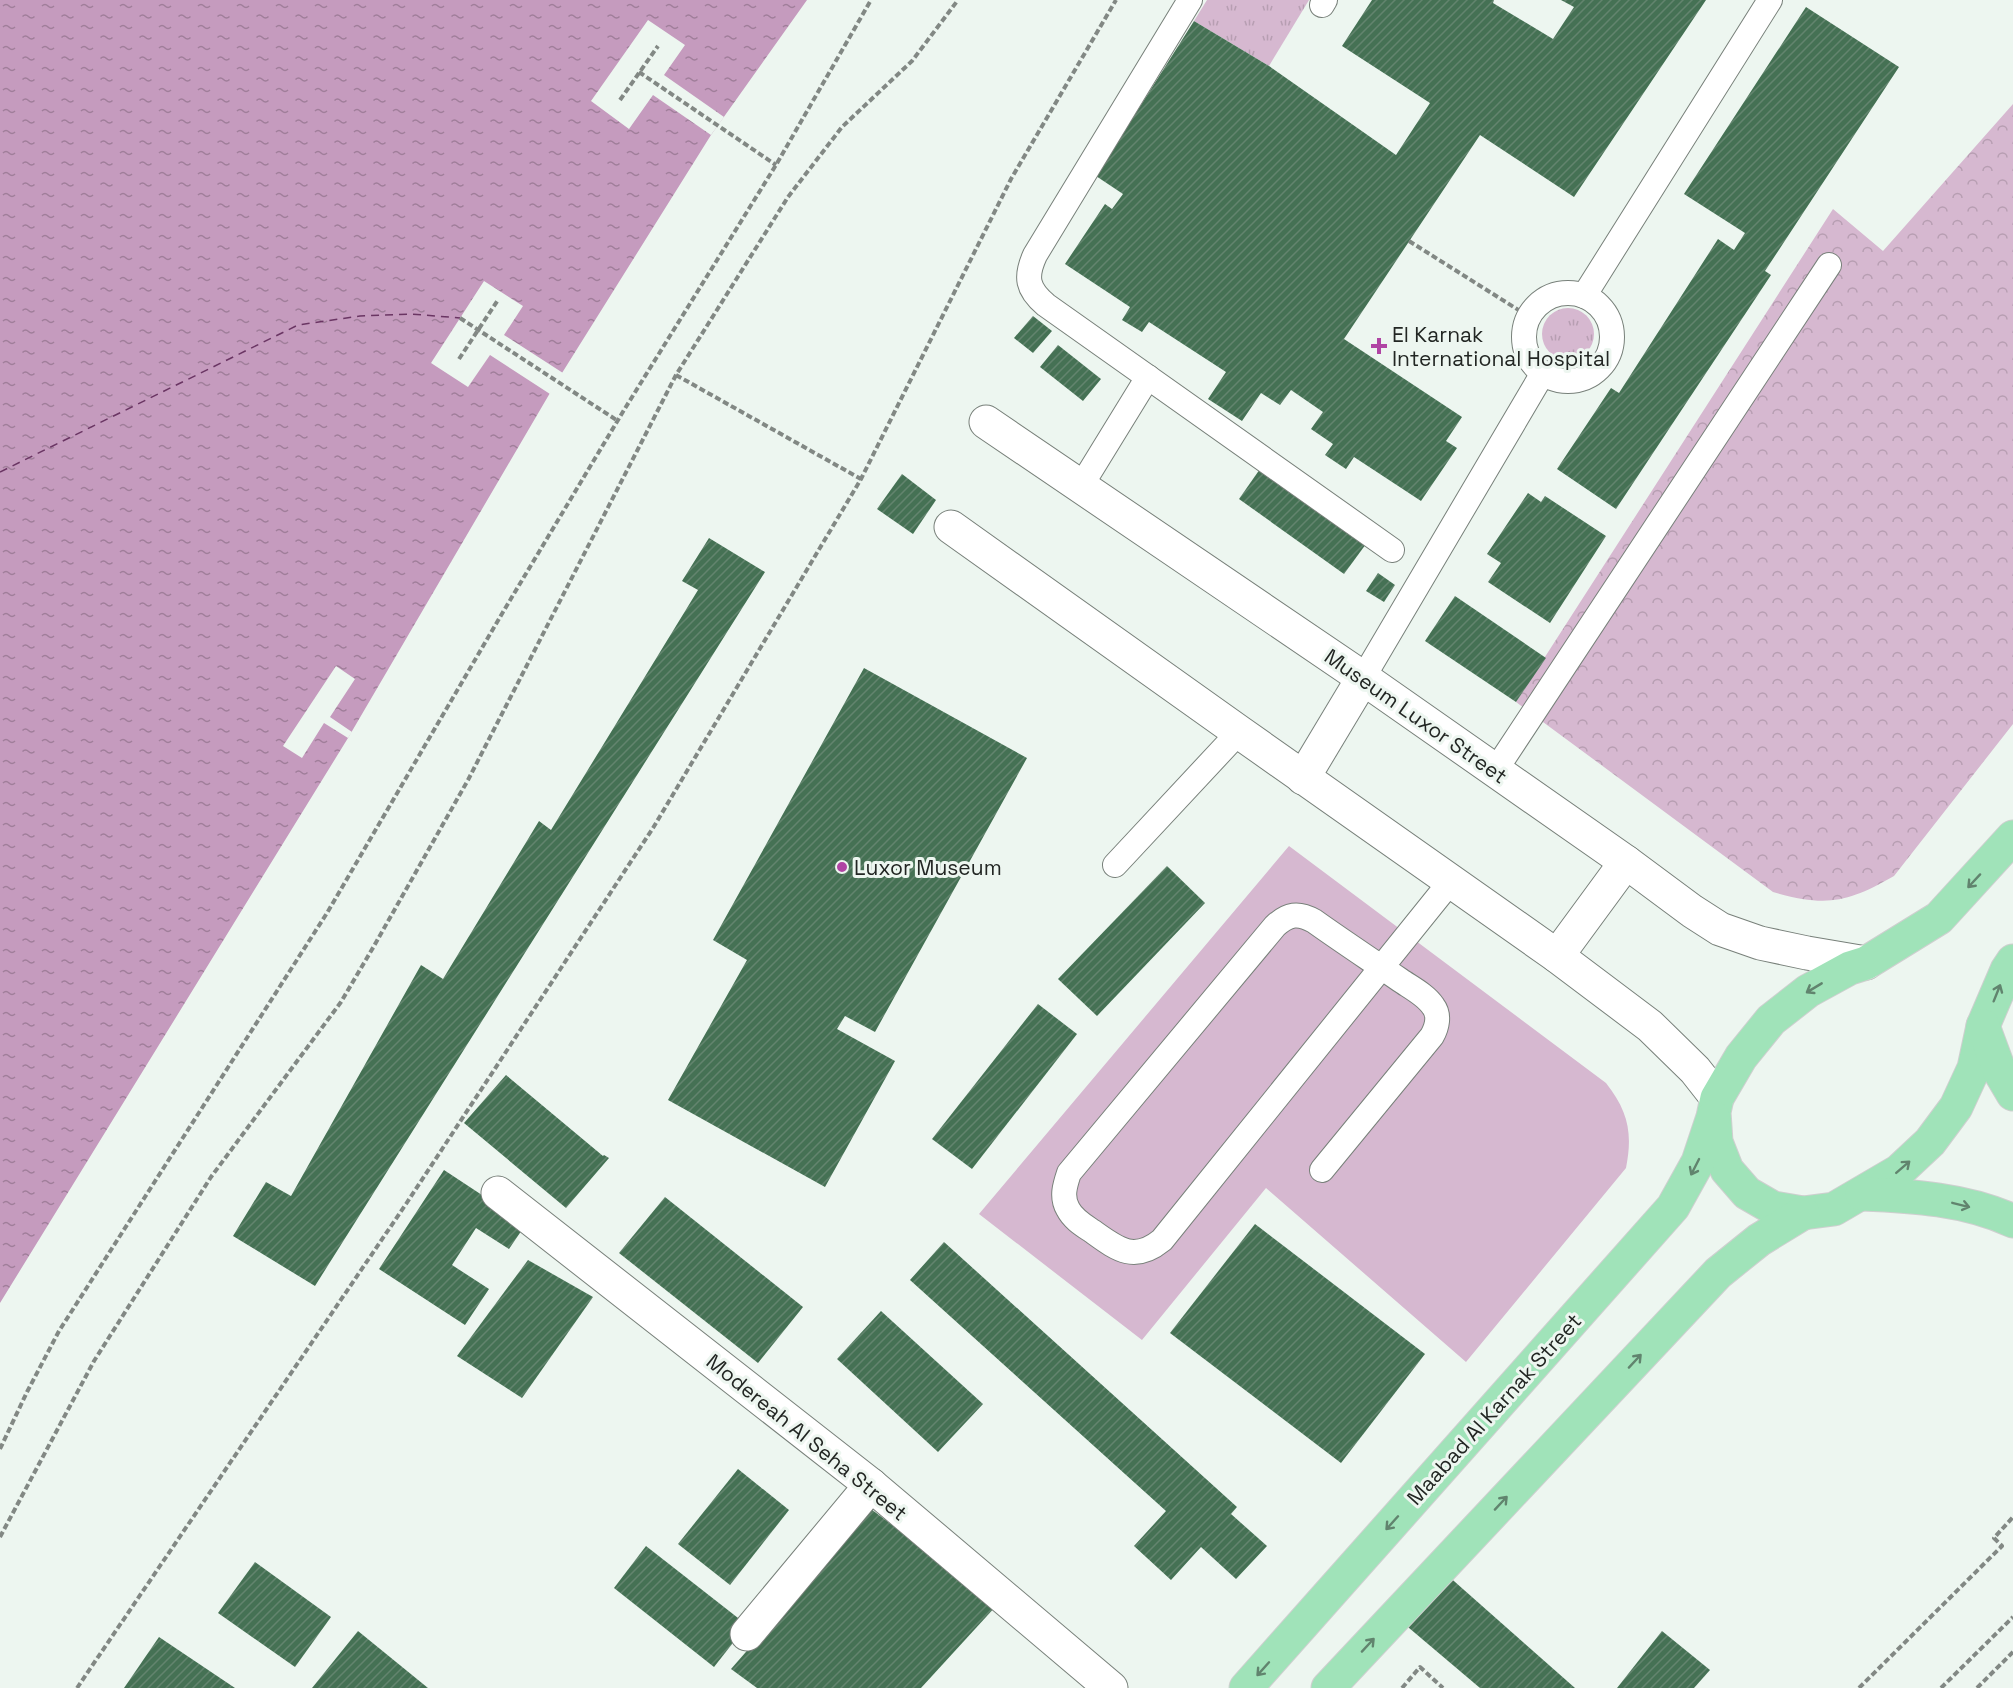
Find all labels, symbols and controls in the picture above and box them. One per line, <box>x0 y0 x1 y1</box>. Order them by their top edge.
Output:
place label: El Karnak International Hospital <box>1392 321 1610 372</box>
marker: El Karnak International Hospital <box>1370 337 1388 355</box>
street label: Museum Luxor Street <box>1319 643 1513 789</box>
place label: Luxor Museum <box>854 854 1002 881</box>
marker: Luxor Museum <box>835 860 849 874</box>
one-way arrow <box>1967 873 1981 888</box>
one-way arrow <box>1806 982 1823 994</box>
one-way arrow <box>1992 984 2003 1002</box>
one-way arrow <box>1688 1158 1700 1176</box>
one-way arrow <box>1895 1160 1911 1173</box>
one-way arrow <box>1951 1199 1970 1211</box>
street label: Maabad Al Karnak Street <box>1401 1308 1587 1510</box>
street label: Modereah Al Seha Street <box>701 1348 913 1526</box>
one-way arrow <box>1627 1354 1641 1369</box>
one-way arrow <box>1494 1496 1508 1511</box>
one-way arrow <box>1385 1515 1399 1530</box>
one-way arrow <box>1360 1638 1375 1653</box>
one-way arrow <box>1256 1661 1270 1676</box>

